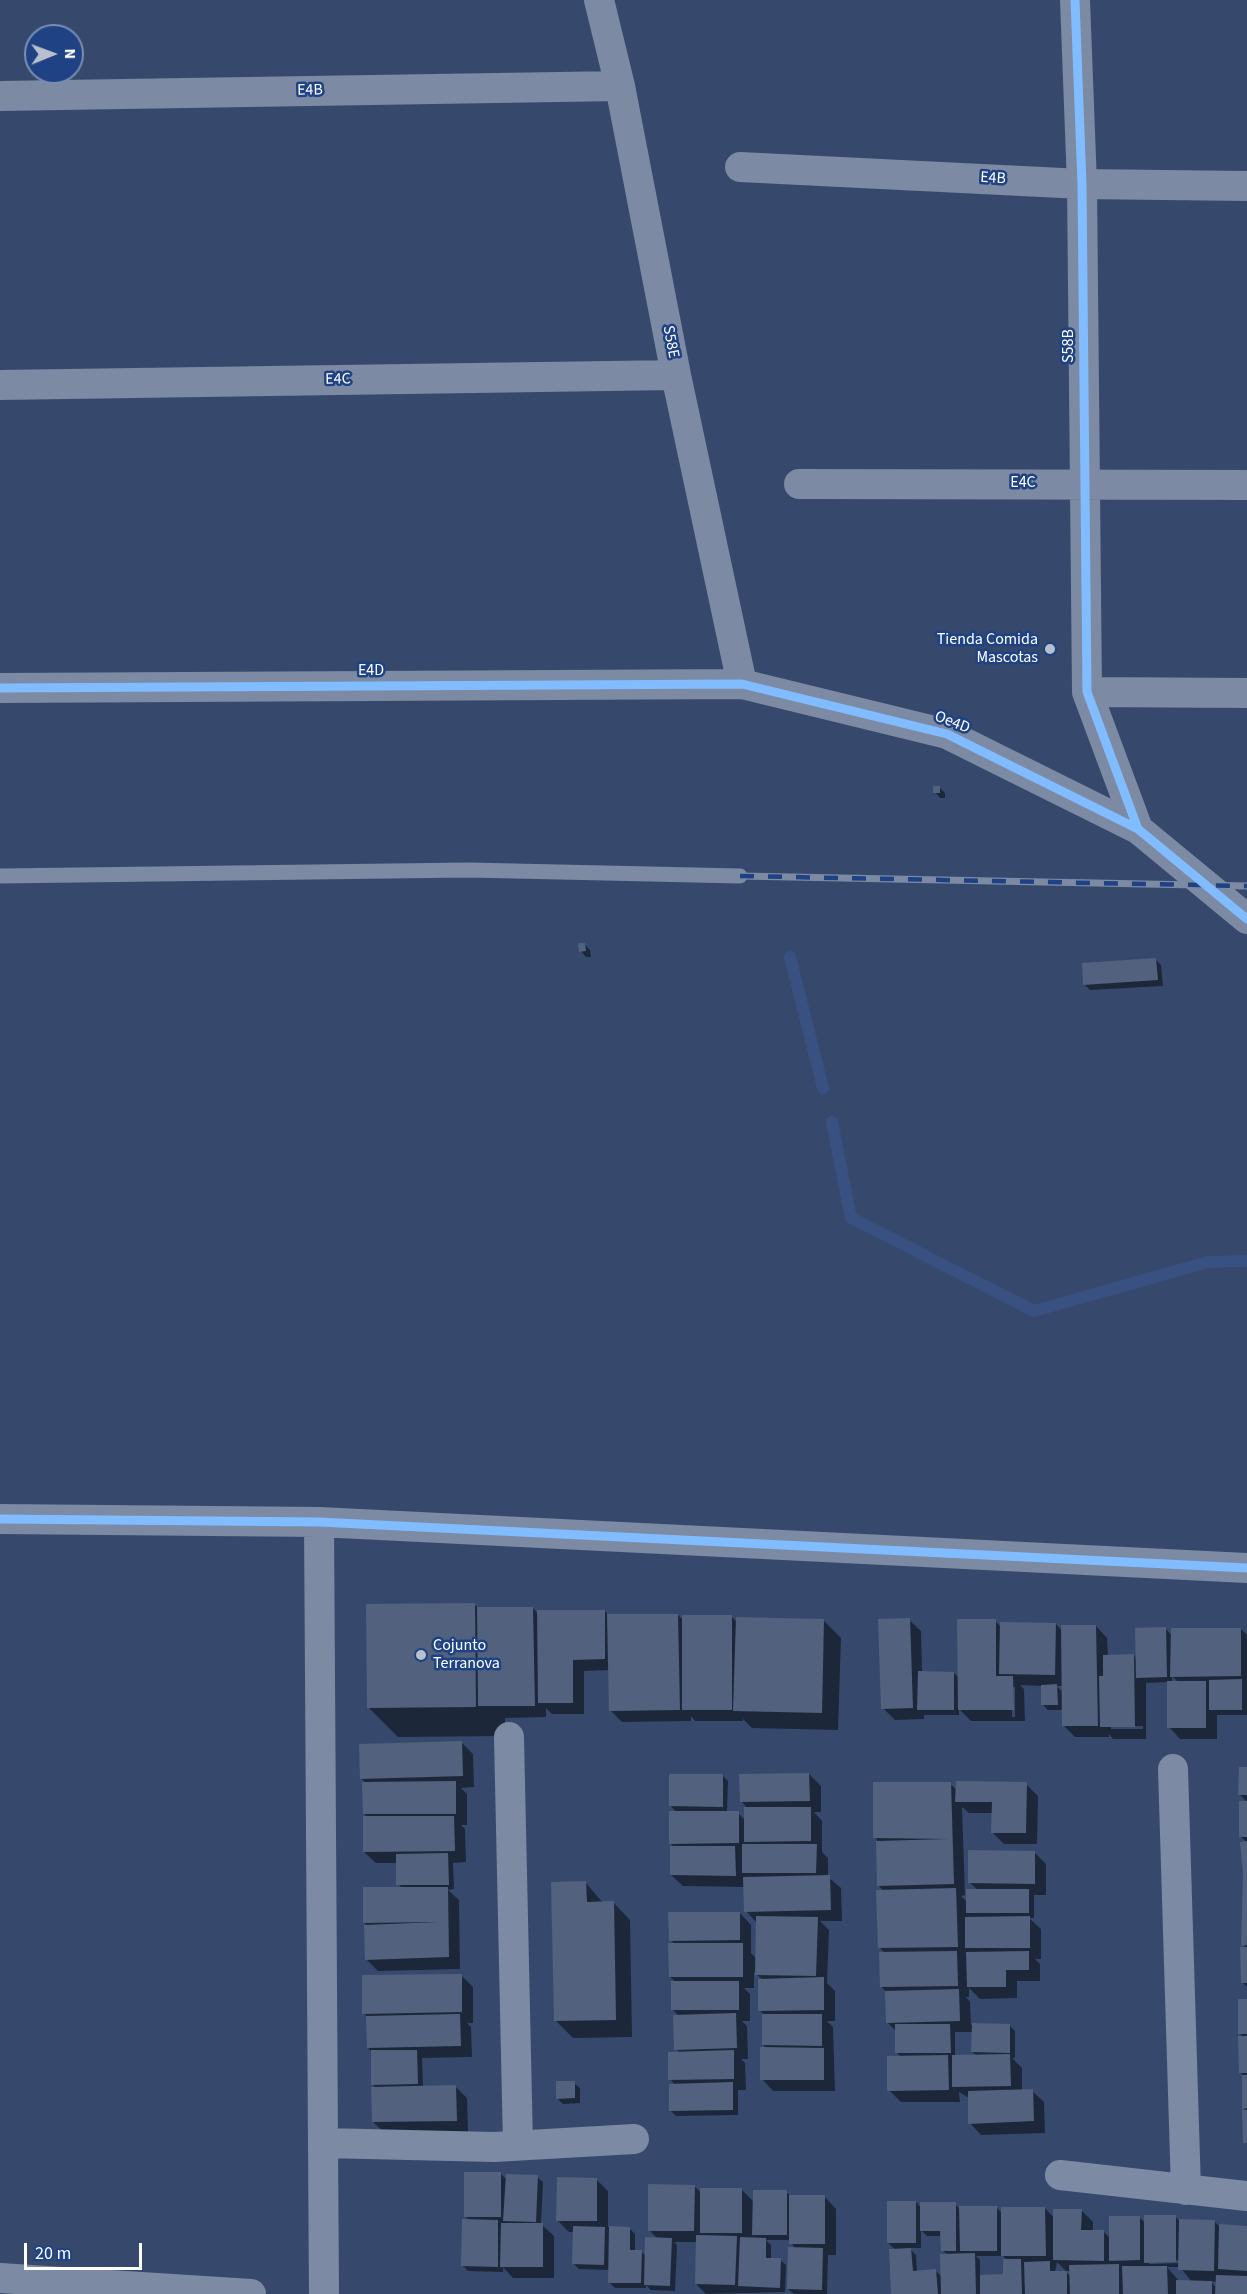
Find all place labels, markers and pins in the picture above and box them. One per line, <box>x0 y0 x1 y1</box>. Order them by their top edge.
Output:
place label: Tienda Comida Mascotas <box>937 630 1038 668</box>
marker: Tienda Comida Mascotas <box>1043 642 1057 656</box>
place label: Cojunto Terranova <box>433 1636 500 1674</box>
marker: Cojunto Terranova <box>414 1648 428 1662</box>

